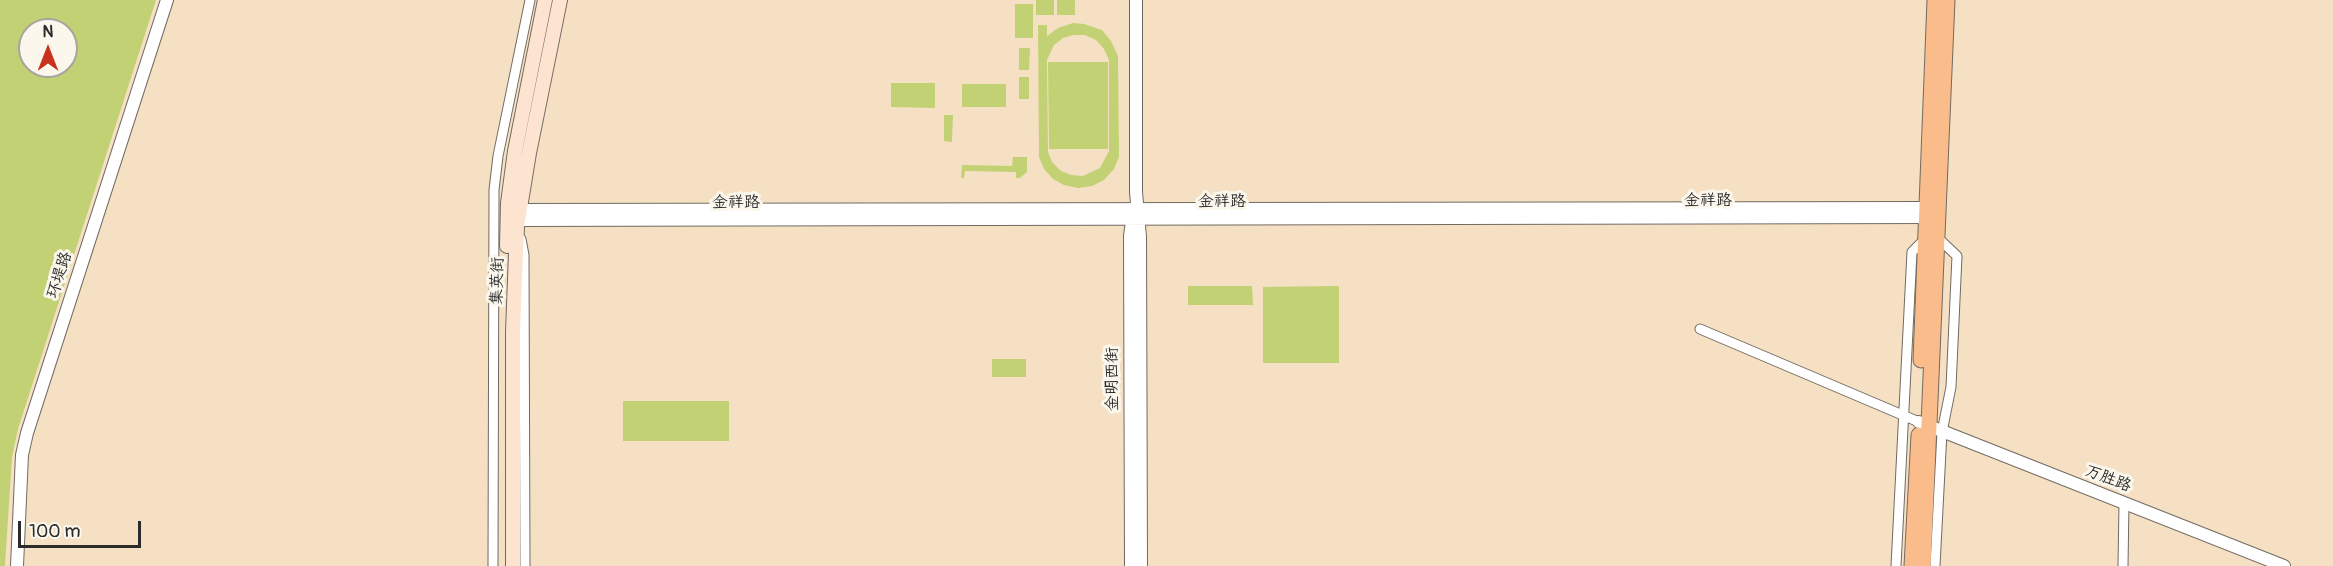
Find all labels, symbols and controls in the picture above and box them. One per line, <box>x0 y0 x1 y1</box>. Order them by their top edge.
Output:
north arrow <box>18 18 78 78</box>
text: N <box>43 22 53 42</box>
street label: 金祥路 <box>1684 191 1732 211</box>
street label: 金祥路 <box>1198 192 1246 212</box>
street label: 金祥路 <box>712 193 760 213</box>
street label: 环堤路 <box>43 249 77 301</box>
street label: 集英街 <box>488 257 508 305</box>
street label: 金明西街 <box>1103 347 1123 411</box>
street label: 万胜路 <box>2082 461 2134 497</box>
scale bar <box>21 509 144 547</box>
text: 100 m <box>29 520 81 543</box>

